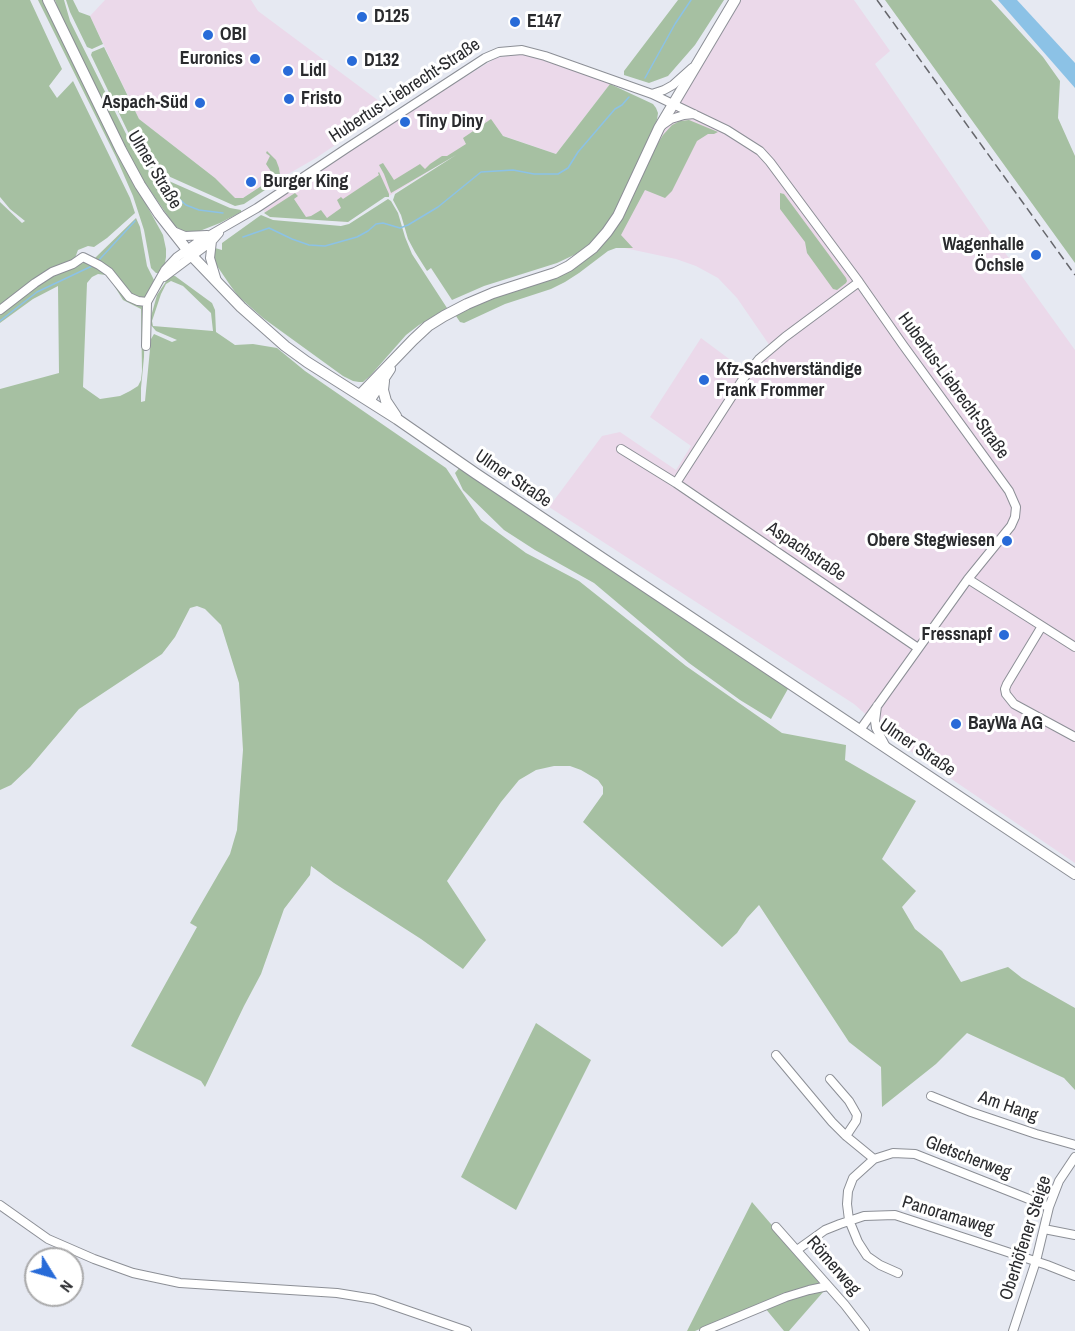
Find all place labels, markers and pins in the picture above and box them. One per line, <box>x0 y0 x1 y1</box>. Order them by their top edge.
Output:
place label: D125 <box>374 6 409 28</box>
marker: D125 <box>355 10 369 24</box>
place label: E147 <box>527 11 561 33</box>
marker: E147 <box>508 15 522 29</box>
place label: OBI <box>220 24 246 46</box>
marker: OBI <box>201 28 215 42</box>
place label: Euronics <box>180 48 243 70</box>
place label: D132 <box>364 50 399 72</box>
marker: Euronics <box>248 52 262 66</box>
marker: D132 <box>345 54 359 68</box>
place label: Lidl <box>300 60 326 82</box>
marker: Lidl <box>281 64 295 78</box>
place label: Fristo <box>301 88 342 110</box>
place label: Aspach-Süd <box>102 92 188 114</box>
marker: Fristo <box>282 92 296 106</box>
marker: Aspach-Süd <box>193 96 207 110</box>
place label: Tiny Diny <box>417 111 483 133</box>
marker: Tiny Diny <box>398 115 412 129</box>
place label: Burger King <box>263 171 348 193</box>
marker: Burger King <box>244 175 258 189</box>
place label: Wagenhalle Öchsle <box>943 234 1024 276</box>
marker: Wagenhalle Öchsle <box>1029 248 1043 262</box>
place label: Kfz-Sachverständige Frank Frommer <box>716 359 862 401</box>
marker: Kfz-Sachverständige Frank Frommer <box>697 373 711 387</box>
place label: Obere Stegwiesen <box>867 530 995 552</box>
marker: Obere Stegwiesen <box>1000 534 1014 548</box>
place label: Fressnapf <box>921 624 992 646</box>
marker: Fressnapf <box>997 628 1011 642</box>
place label: BayWa AG <box>968 713 1043 735</box>
marker: BayWa AG <box>949 717 963 731</box>

